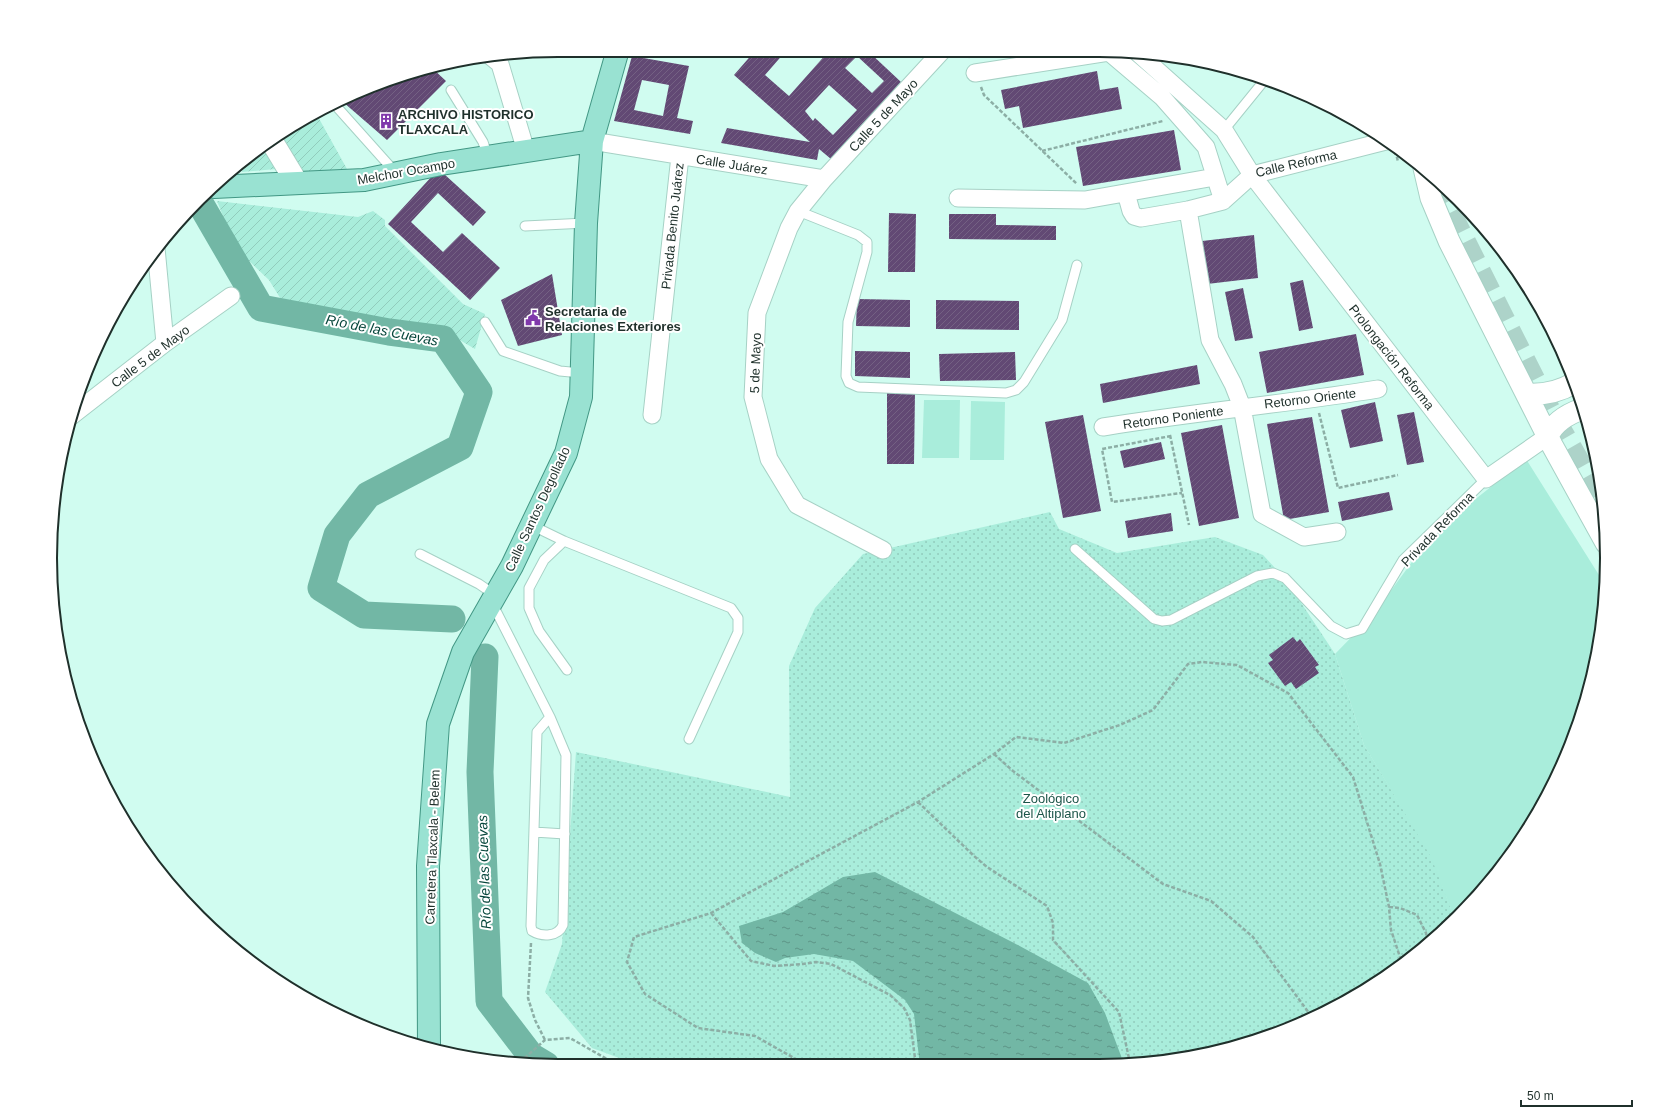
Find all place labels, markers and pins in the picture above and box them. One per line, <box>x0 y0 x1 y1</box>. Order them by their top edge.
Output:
place label: ARCHIVO HISTORICO TLAXCALA <box>398 107 534 137</box>
building icon: ARCHIVO HISTORICO TLAXCALA <box>377 112 395 130</box>
place label: Secretaria de Relaciones Exteriores <box>545 304 681 334</box>
public building icon: Secretaria de Relaciones Exteriores <box>524 309 542 327</box>

